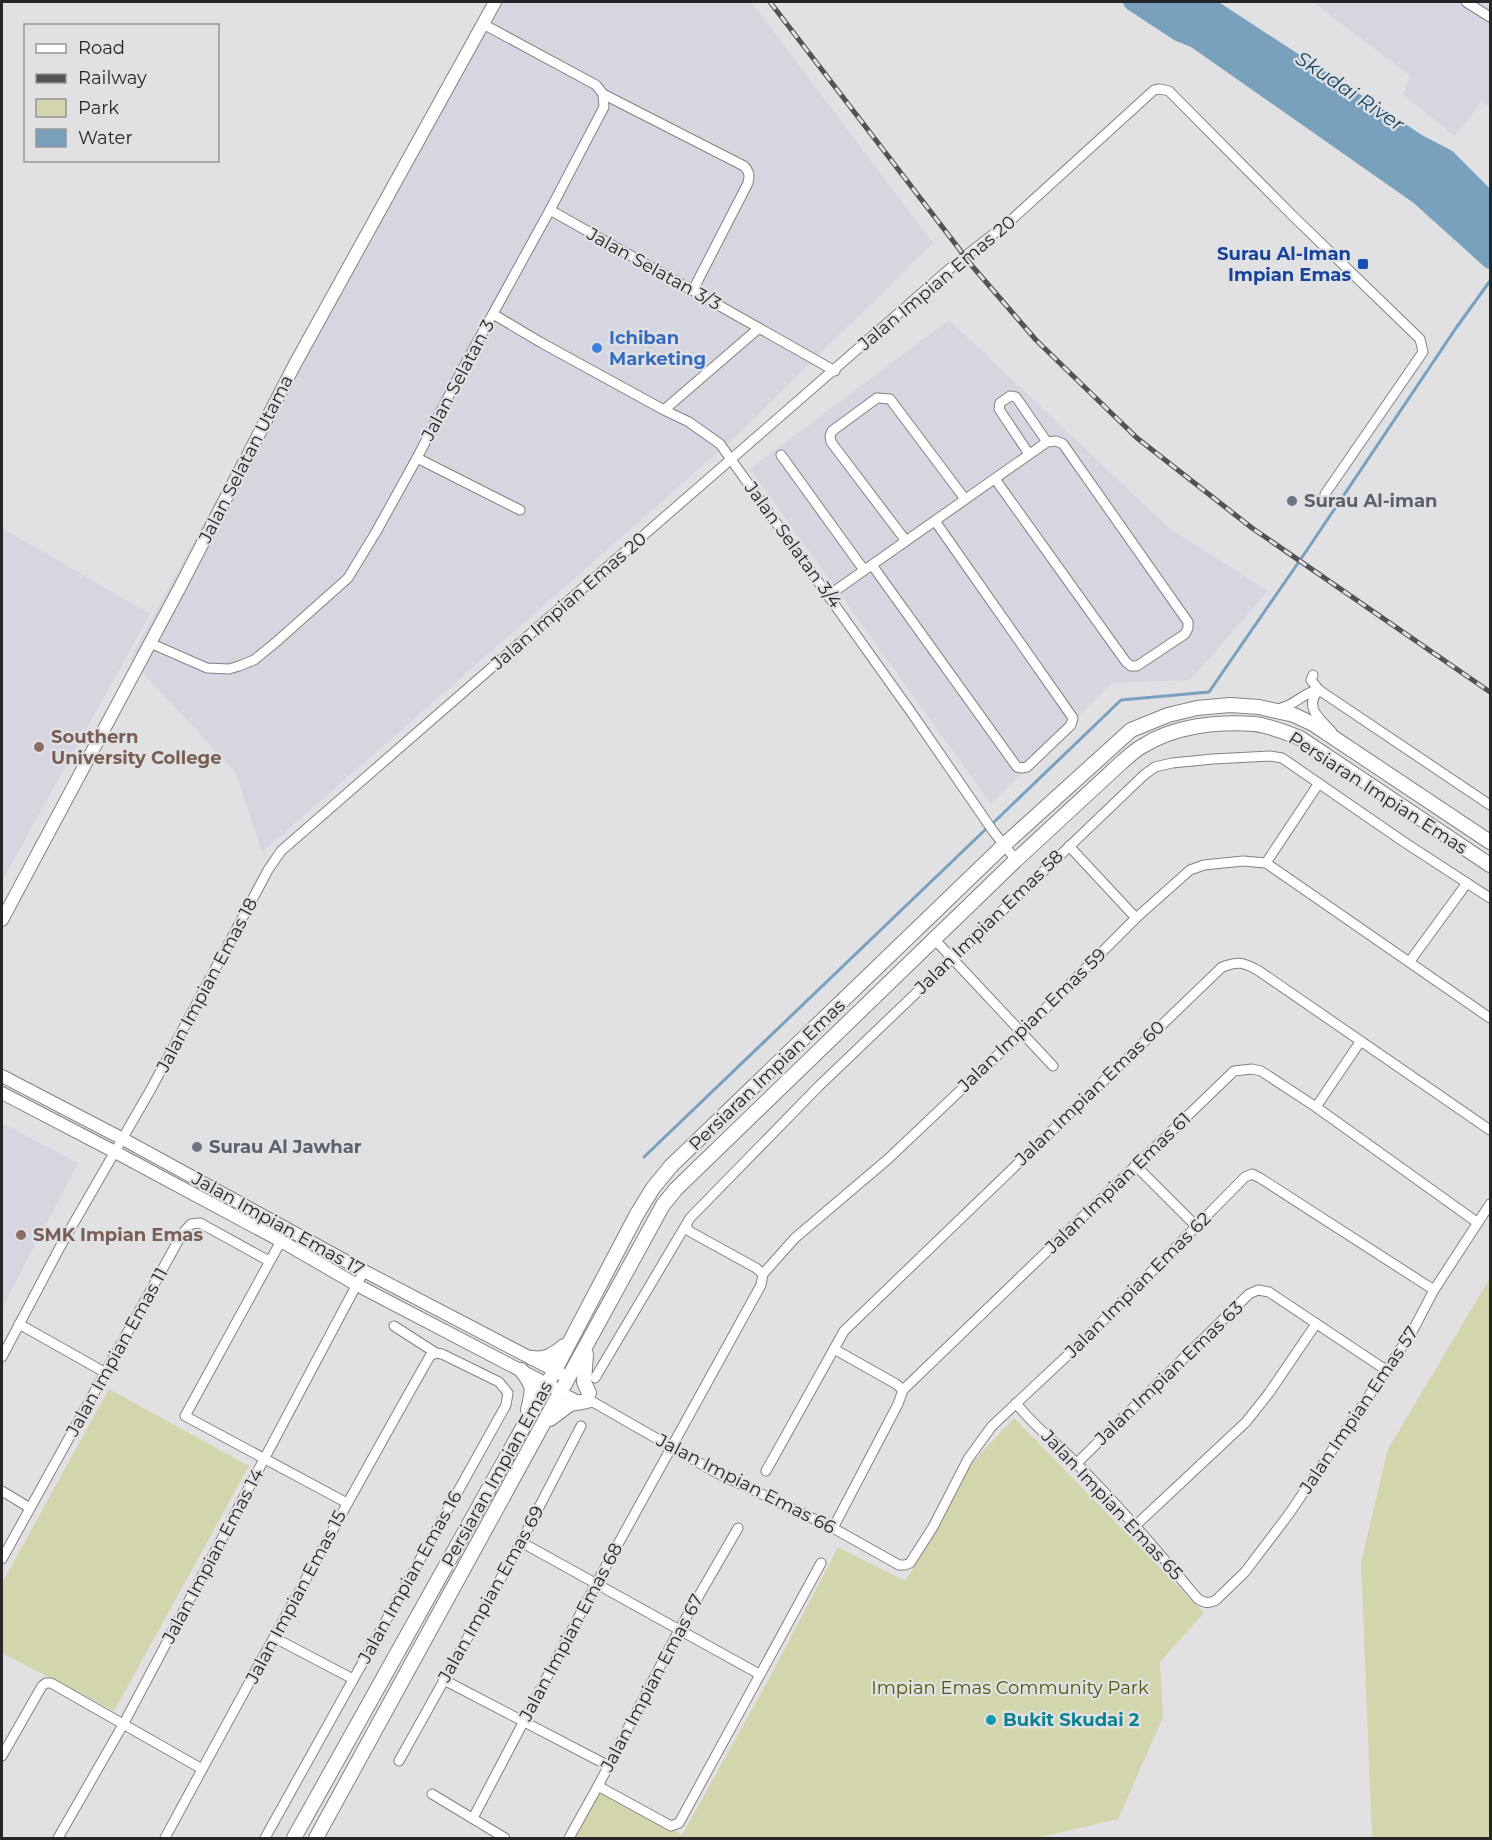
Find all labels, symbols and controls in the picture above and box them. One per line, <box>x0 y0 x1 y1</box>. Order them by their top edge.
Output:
legend <box>24 24 219 162</box>
text: Road <box>78 37 125 59</box>
water label: Skudai River <box>1291 46 1410 137</box>
text: Railway <box>78 67 147 89</box>
text: Park <box>78 97 119 119</box>
text: Water <box>78 127 133 149</box>
street label: Jalan Impian Emas 20 <box>853 211 1020 356</box>
street label: Jalan Selatan 3/3 <box>582 222 725 315</box>
place label: Surau Al-Iman Impian Emas <box>1217 243 1351 286</box>
marker: Surau Al-Iman Impian Emas <box>1356 257 1370 271</box>
street label: Jalan Selatan 3 <box>416 316 499 445</box>
place label: Ichiban Marketing <box>609 327 706 370</box>
marker: Ichiban Marketing <box>590 341 604 355</box>
street label: Jalan Selatan Utama <box>194 371 298 547</box>
street label: Jalan Selatan 3/4 <box>739 477 846 613</box>
place label: Surau Al-iman <box>1304 490 1437 512</box>
marker: Surau Al-iman <box>1285 494 1299 508</box>
street label: Jalan Impian Emas 20 <box>486 528 651 675</box>
place label: Southern University College <box>51 726 222 769</box>
street label: Persiaran Impian Emas <box>1285 727 1472 859</box>
marker: Southern University College <box>32 740 46 754</box>
street label: Jalan Impian Emas 58 <box>909 845 1068 999</box>
street label: Jalan Impian Emas 18 <box>151 894 262 1077</box>
street label: Jalan Impian Emas 59 <box>953 943 1111 1097</box>
street label: Persiaran Impian Emas <box>684 994 850 1155</box>
street label: Jalan Impian Emas 60 <box>1010 1016 1169 1171</box>
street label: Jalan Impian Emas 61 <box>1040 1108 1195 1259</box>
place label: Surau Al Jawhar <box>209 1136 362 1158</box>
marker: Surau Al Jawhar <box>190 1140 204 1154</box>
street label: Jalan Impian Emas 17 <box>187 1167 368 1281</box>
street label: Jalan Impian Emas 62 <box>1060 1207 1216 1363</box>
place label: SMK Impian Emas <box>33 1224 203 1246</box>
marker: SMK Impian Emas <box>14 1228 28 1242</box>
street label: Jalan Impian Emas 11 <box>61 1264 173 1441</box>
street label: Jalan Impian Emas 63 <box>1090 1297 1248 1450</box>
street label: Jalan Impian Emas 57 <box>1294 1322 1423 1499</box>
street label: Persiaran Impian Emas <box>437 1377 557 1571</box>
street label: Jalan Impian Emas 65 <box>1036 1425 1187 1585</box>
street label: Jalan Impian Emas 66 <box>652 1429 839 1539</box>
street label: Jalan Impian Emas 14 <box>157 1465 268 1648</box>
street label: Jalan Impian Emas 16 <box>353 1487 467 1668</box>
street label: Jalan Impian Emas 69 <box>433 1502 549 1687</box>
street label: Jalan Impian Emas 15 <box>241 1507 351 1688</box>
street label: Jalan Impian Emas 68 <box>514 1539 627 1726</box>
street label: Jalan Impian Emas 67 <box>595 1591 708 1776</box>
park label: Impian Emas Community Park <box>871 1677 1149 1699</box>
place label: Bukit Skudai 2 <box>1003 1709 1140 1731</box>
marker: Bukit Skudai 2 <box>984 1713 998 1727</box>

